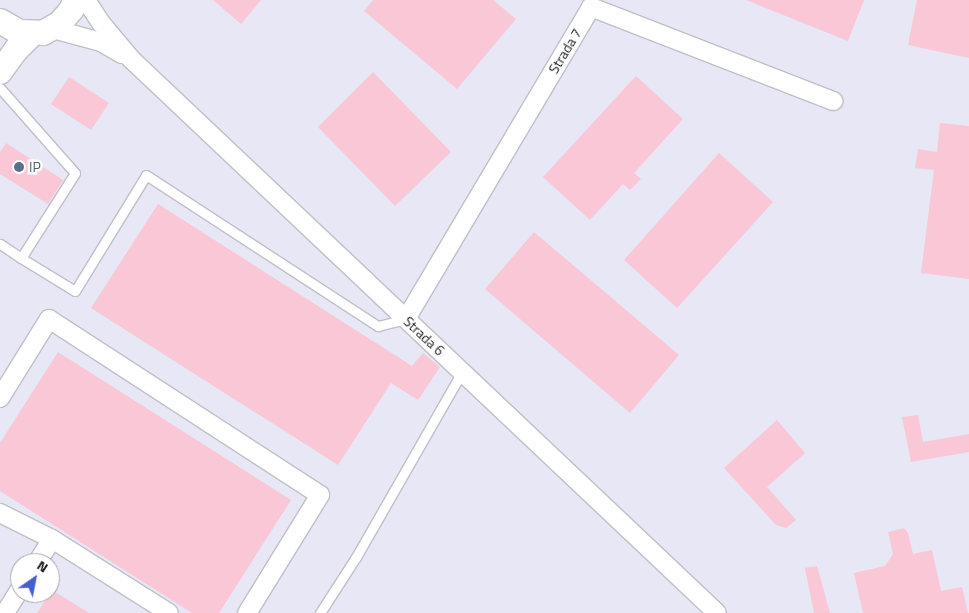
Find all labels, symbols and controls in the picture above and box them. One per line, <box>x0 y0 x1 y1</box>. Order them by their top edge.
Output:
street label: Strada 7 <box>545 25 585 77</box>
place label: IP <box>29 159 41 175</box>
marker: IP <box>13 161 25 173</box>
street label: Strada 6 <box>400 313 448 359</box>
north arrow <box>10 553 60 603</box>
text: N <box>33 554 53 577</box>

